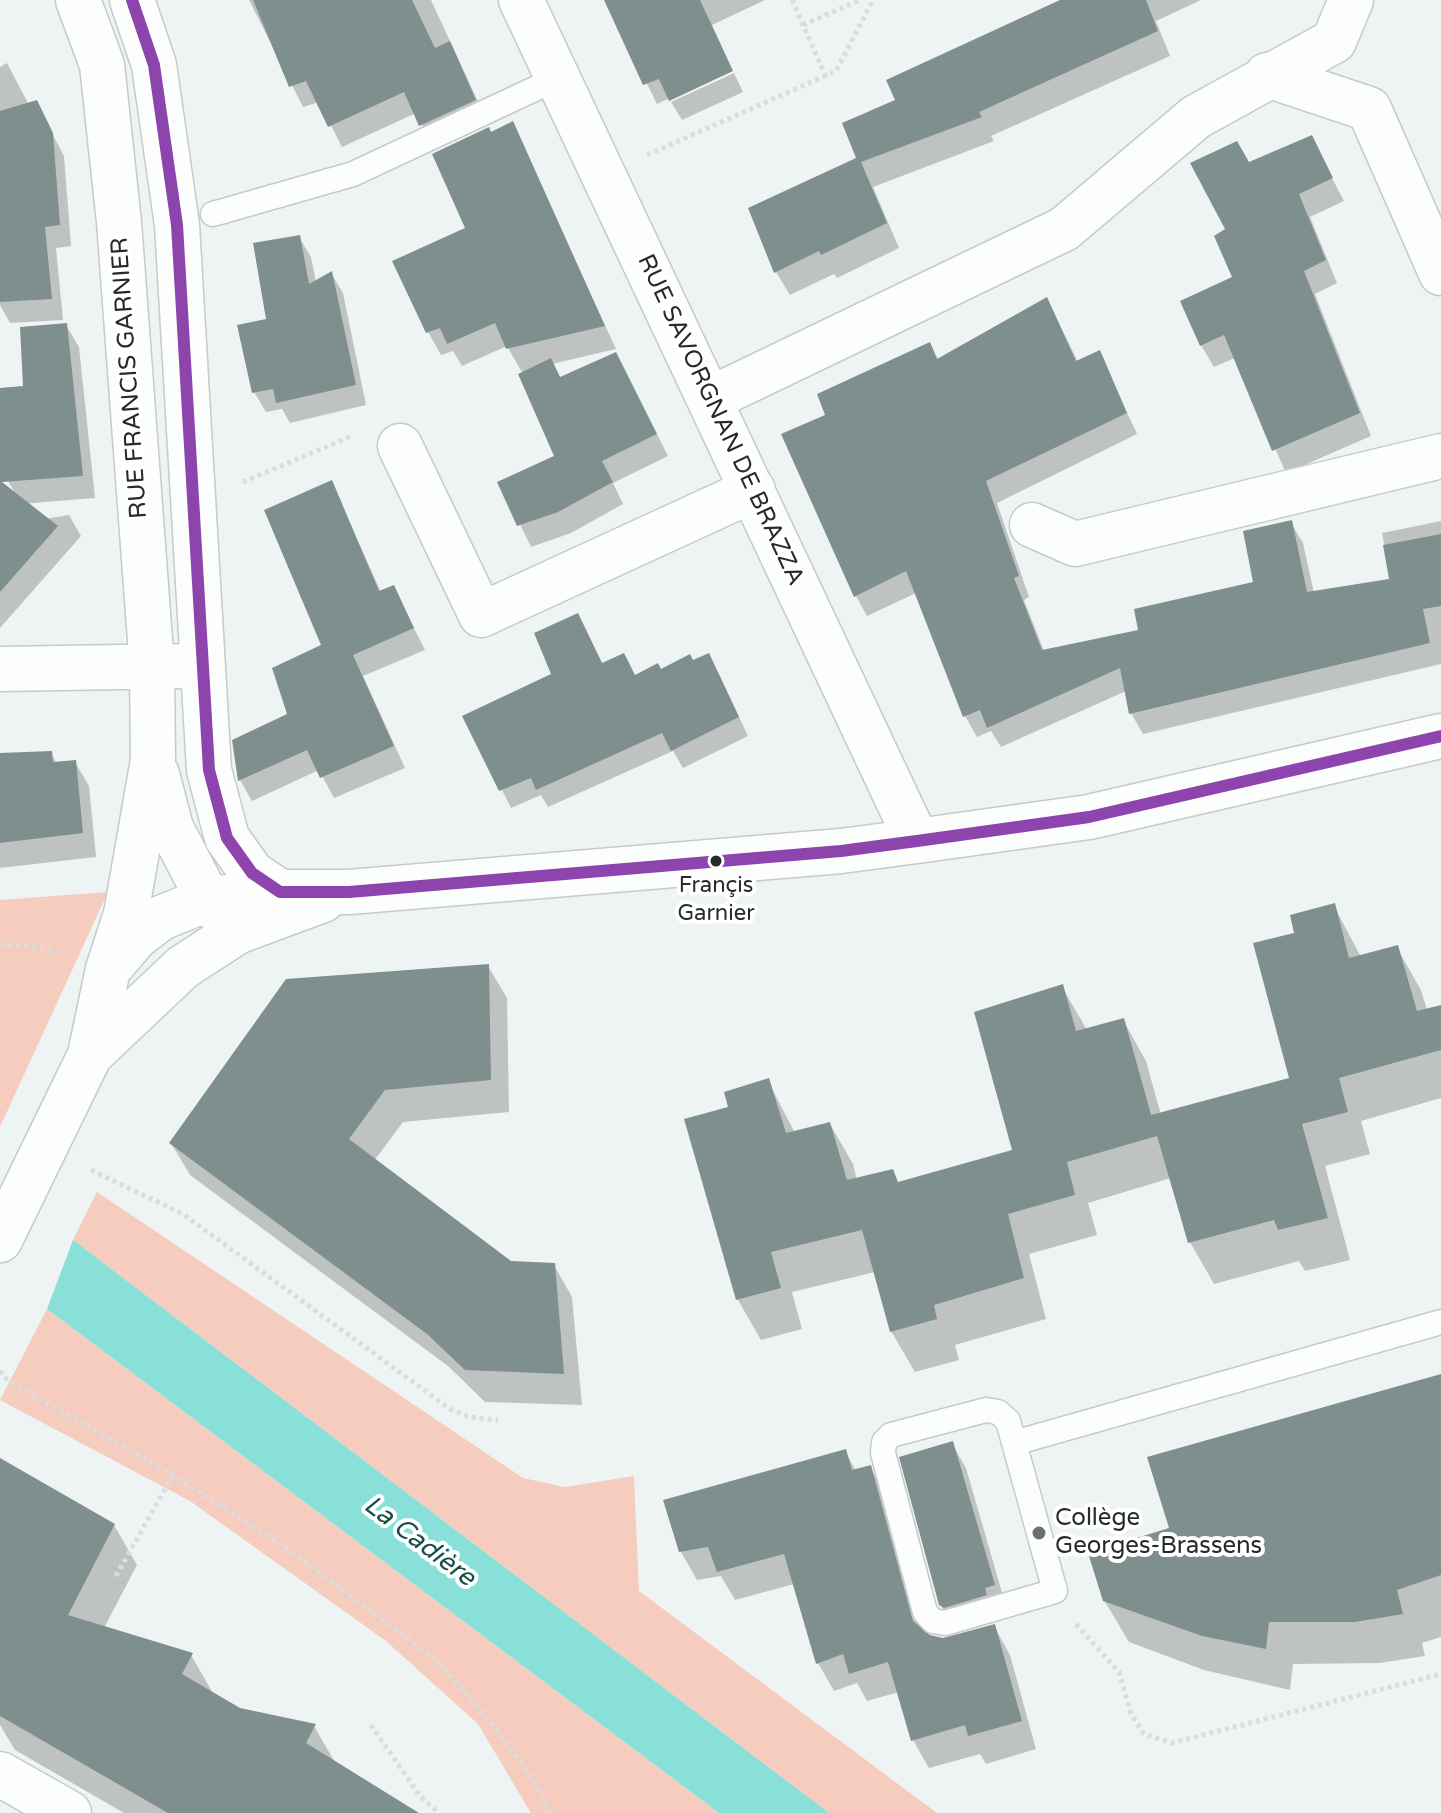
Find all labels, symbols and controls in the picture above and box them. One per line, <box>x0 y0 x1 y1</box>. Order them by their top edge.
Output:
street label: RUE FRANCIS GARNIER <box>106 236 154 520</box>
street label: RUE SAVORGNAN DE BRAZZA <box>630 250 810 590</box>
marker: Françis Garnier <box>708 853 724 869</box>
place label: Françis Garnier <box>677 873 755 924</box>
water label: La Cadière <box>357 1490 481 1594</box>
place label: Collège Georges-Brassens <box>1055 1505 1262 1561</box>
marker: Collège Georges-Brassens <box>1030 1524 1048 1542</box>

